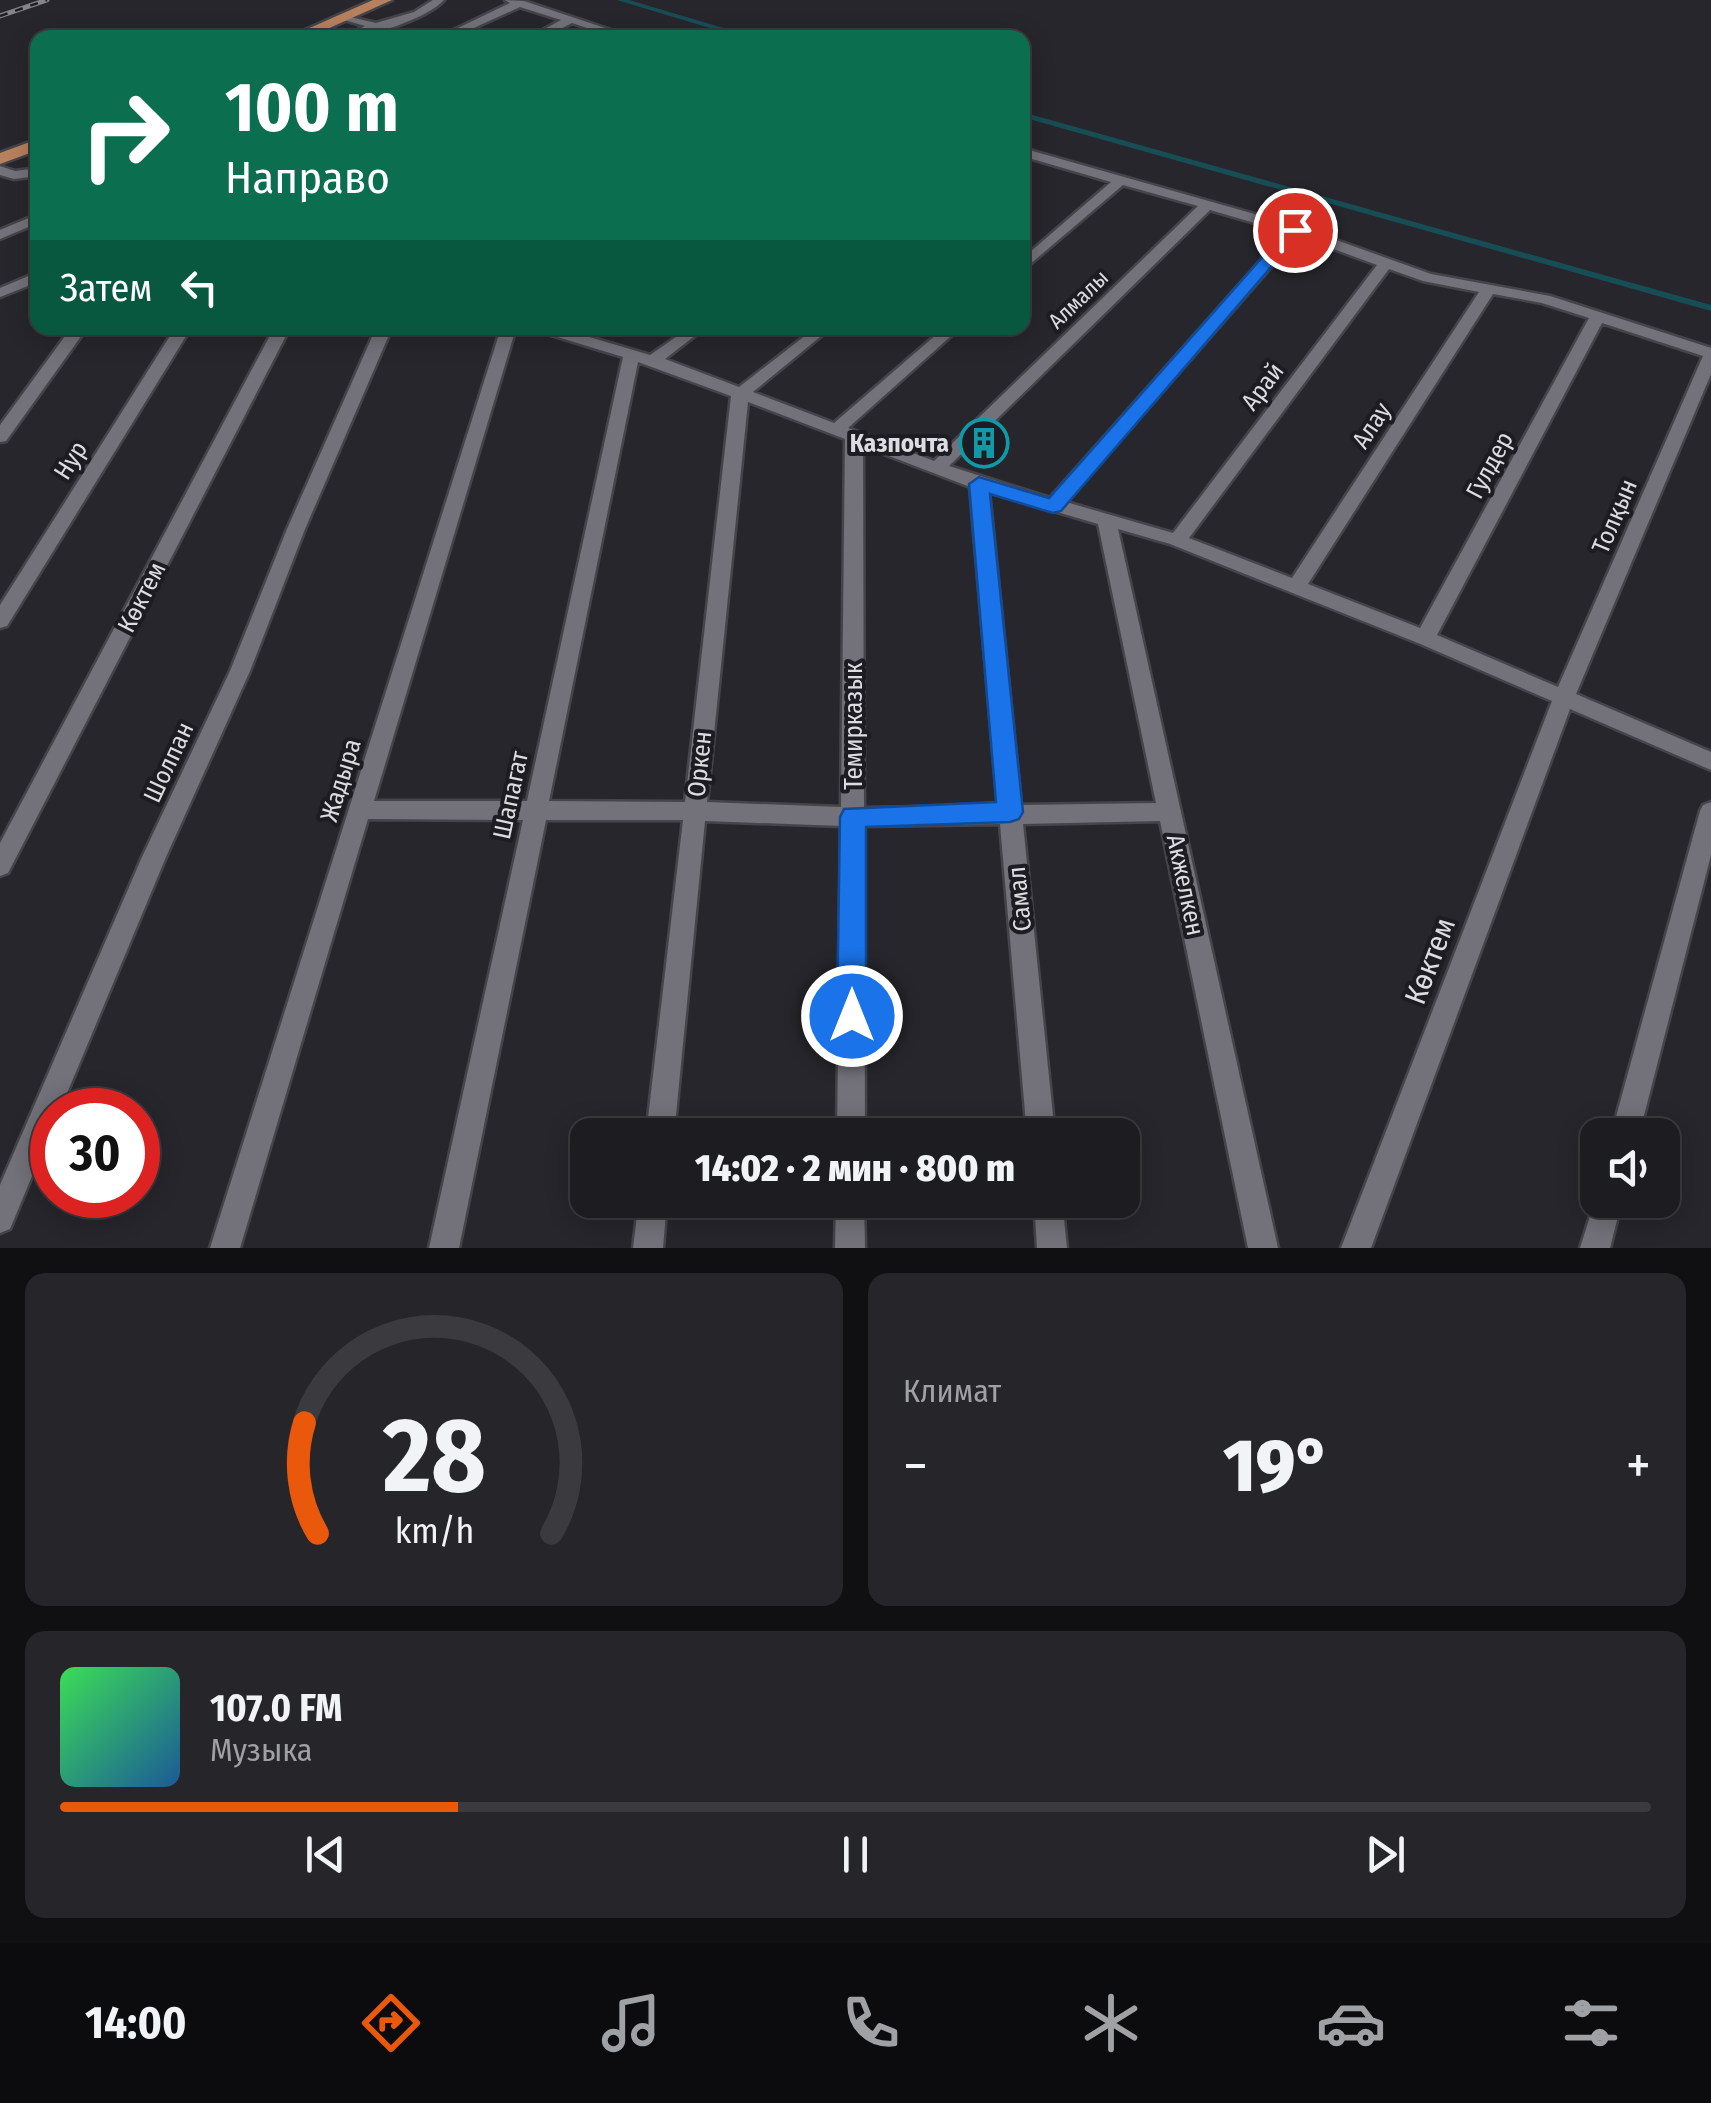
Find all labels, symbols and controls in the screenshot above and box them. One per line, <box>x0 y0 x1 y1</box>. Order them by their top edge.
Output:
text: 100 m <box>225 66 399 150</box>
icon: right <box>60 70 190 200</box>
text: Направо <box>225 151 390 205</box>
pin <box>1253 188 1338 273</box>
icon: arrive <box>1268 203 1323 258</box>
icon: left <box>172 260 227 315</box>
street label: Алмалы <box>1043 264 1114 334</box>
text: Затем <box>60 265 152 311</box>
street label: Арай <box>1235 357 1290 416</box>
street label: Алау <box>1346 397 1398 454</box>
building icon: Казпочта <box>958 417 1010 469</box>
street label: Гулдер <box>1460 427 1520 504</box>
place label: Казпочта <box>850 429 949 459</box>
street label: Нур <box>48 436 94 485</box>
street label: Толқын <box>1586 475 1644 558</box>
street label: Көктем <box>112 557 172 638</box>
street label: Темирказык <box>839 662 869 790</box>
street label: Шолпан <box>137 717 201 807</box>
street label: Оркен <box>682 730 718 799</box>
street label: Жадыра <box>314 735 368 825</box>
street label: Шапагат <box>487 748 535 842</box>
street label: Акжелкен <box>1160 832 1210 939</box>
street label: Самал <box>1002 865 1038 933</box>
street label: Көктем <box>1397 913 1463 1009</box>
position arrow <box>800 964 904 1068</box>
speed limit sign: 30 <box>30 1088 160 1218</box>
map controls <box>1580 1118 1680 1218</box>
button: sound <box>1580 1118 1680 1218</box>
text: 14:02 · 2 мин · 800 m <box>695 1145 1015 1191</box>
text: Климат <box>903 1372 1001 1410</box>
text: 28 <box>381 1394 486 1519</box>
text: 19° <box>1223 1421 1330 1511</box>
text: − <box>903 1433 928 1499</box>
text: + <box>1626 1433 1651 1499</box>
text: km/h <box>394 1510 474 1552</box>
text: 107.0 FM <box>210 1685 342 1731</box>
text: Музыка <box>210 1731 313 1769</box>
icon: previous <box>298 1827 353 1882</box>
icon: pause <box>828 1827 883 1882</box>
icon: next <box>1358 1827 1413 1882</box>
icon: directions <box>356 1988 426 2058</box>
icon: music <box>596 1988 666 2058</box>
icon: phone <box>836 1988 906 2058</box>
icon: climate <box>1076 1988 1146 2058</box>
icon: car <box>1316 1988 1386 2058</box>
icon: filters <box>1556 1988 1626 2058</box>
text: 14:00 <box>85 1996 187 2050</box>

